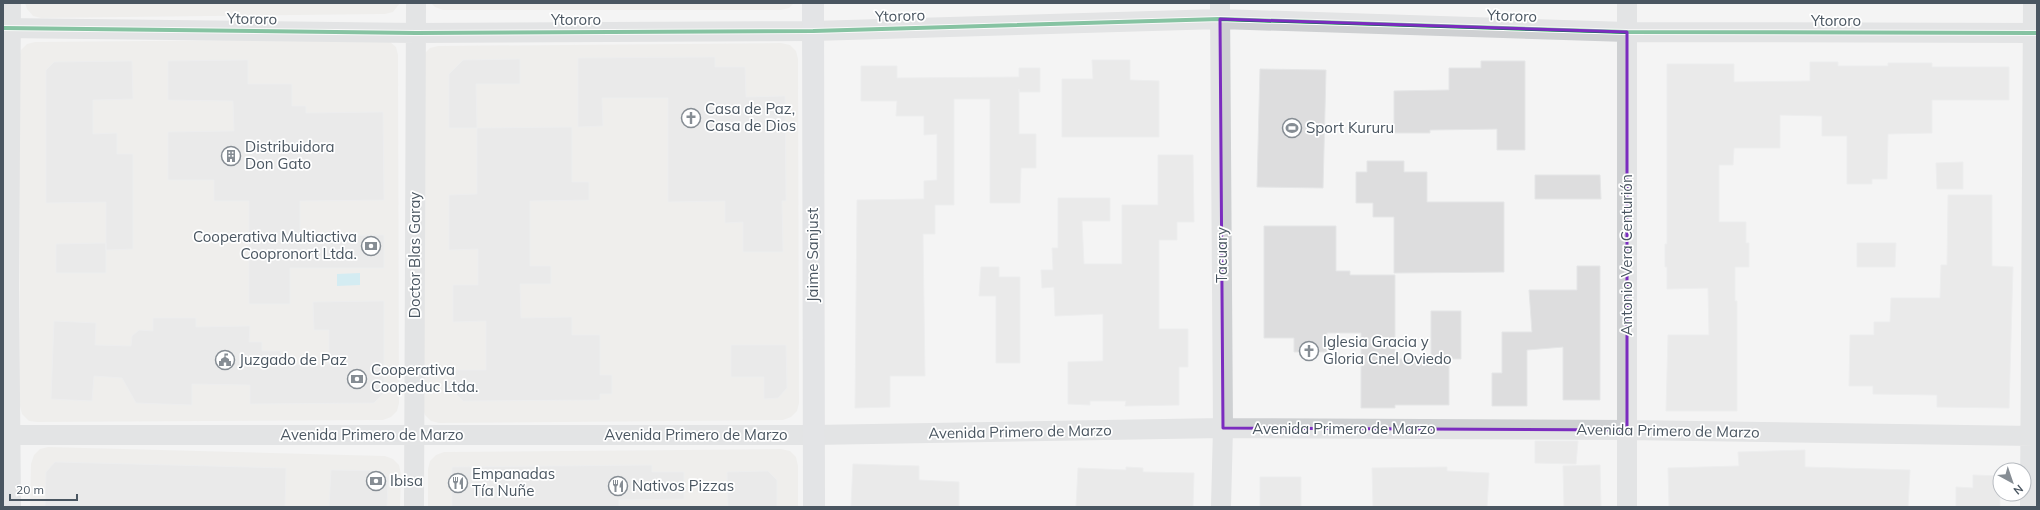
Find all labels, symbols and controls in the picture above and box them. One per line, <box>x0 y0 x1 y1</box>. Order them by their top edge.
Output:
street label: Ytororo <box>874 5 925 26</box>
street label: Ytororo <box>1486 5 1537 26</box>
street label: Ytororo <box>226 9 277 28</box>
street label: Ytororo <box>550 10 601 29</box>
street label: Ytororo <box>1810 11 1861 30</box>
place label: Casa de Paz, Casa de Dios <box>705 99 796 135</box>
church icon: Casa de Paz, Casa de Dios <box>680 107 702 129</box>
sports icon: Sport Kururu <box>1281 117 1303 139</box>
place label: Sport Kururu <box>1306 118 1394 137</box>
place label: Distribuidora Don Gato <box>245 137 335 173</box>
building icon: Distribuidora Don Gato <box>220 145 242 167</box>
street label: Antonio Vera Centurión <box>1617 174 1636 336</box>
street label: Doctor Blas Garay <box>405 192 424 318</box>
street label: Jaime Sanjust <box>803 208 822 302</box>
place label: Cooperativa Multiactiva Coopronort Ltda. <box>193 227 357 263</box>
street label: Tacuary <box>1212 227 1231 283</box>
bank icon: Cooperativa Multiactiva Coopronort Ltda. <box>360 235 382 257</box>
place label: Iglesia Gracia y Gloria Cnel Oviedo <box>1323 332 1452 368</box>
church icon: Iglesia Gracia y Gloria Cnel Oviedo <box>1298 340 1320 362</box>
public building icon: Juzgado de Paz <box>214 349 236 371</box>
place label: Juzgado de Paz <box>239 350 347 369</box>
place label: Cooperativa Coopeduc Ltda. <box>371 360 478 396</box>
bank icon: Cooperativa Coopeduc Ltda. <box>346 368 368 390</box>
street label: Avenida Primero de Marzo <box>1252 419 1436 438</box>
street label: Avenida Primero de Marzo <box>1576 419 1760 442</box>
street label: Avenida Primero de Marzo <box>928 420 1112 443</box>
street label: Avenida Primero de Marzo <box>280 425 464 444</box>
street label: Avenida Primero de Marzo <box>604 425 788 444</box>
north arrow <box>1992 462 2032 502</box>
place label: Empanadas Tía Nuñe <box>472 464 555 500</box>
bank icon: Ibisa <box>365 470 387 492</box>
place label: Ibisa <box>390 471 423 490</box>
restaurant icon: Empanadas Tía Nuñe <box>447 472 469 494</box>
restaurant icon: Nativos Pizzas <box>607 475 629 497</box>
scale bar <box>10 476 77 502</box>
place label: Nativos Pizzas <box>632 476 734 495</box>
text: 20 m <box>16 482 44 497</box>
text: N <box>2011 482 2026 498</box>

